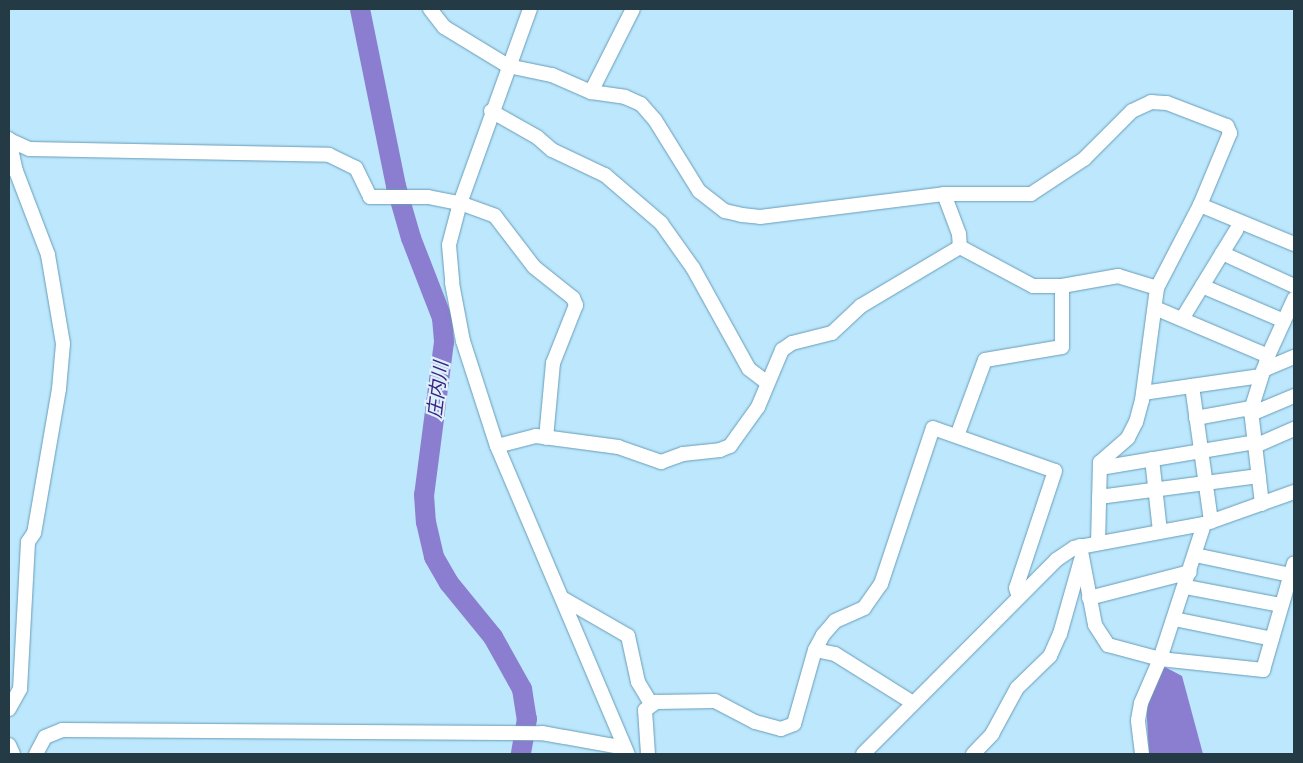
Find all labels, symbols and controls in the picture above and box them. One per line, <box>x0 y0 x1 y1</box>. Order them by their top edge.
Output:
water label: 庄内川 <box>423 360 453 420</box>

